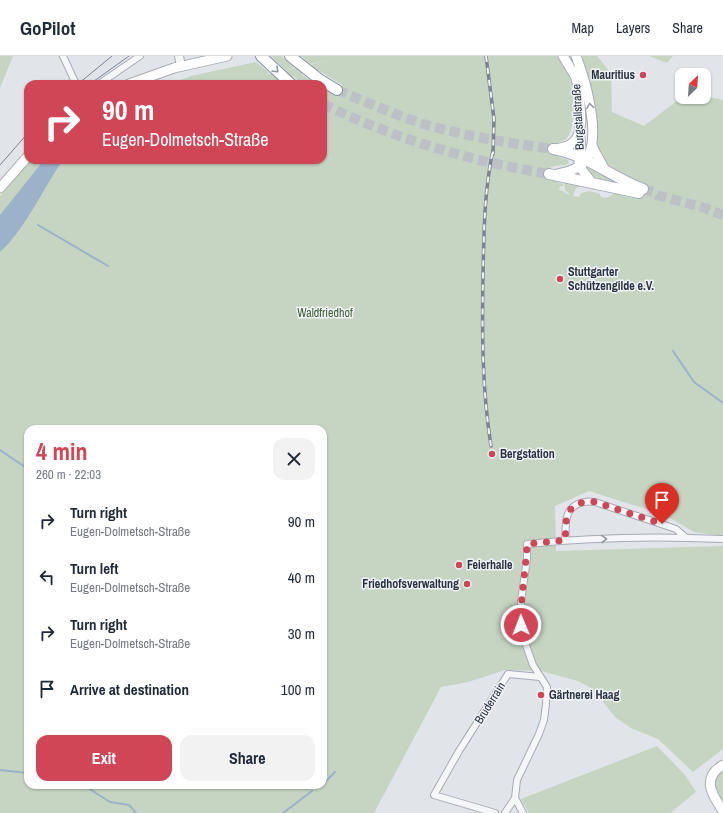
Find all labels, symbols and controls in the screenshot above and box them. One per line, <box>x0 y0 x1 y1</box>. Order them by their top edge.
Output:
text: GoPilot <box>20 15 75 41</box>
text: Map <box>572 19 594 37</box>
text: Layers <box>616 19 650 37</box>
text: Share <box>672 19 703 37</box>
one-way arrow <box>271 66 279 73</box>
place label: Mauritius <box>591 67 636 83</box>
north arrow <box>675 68 711 104</box>
map controls <box>675 68 711 104</box>
marker: Mauritius <box>638 70 648 80</box>
street label: Burgstallstraße <box>568 84 588 150</box>
text: 90 m <box>102 91 154 129</box>
icon: right <box>36 96 88 148</box>
one-way arrow <box>586 103 595 109</box>
text: Eugen-Dolmetsch-Straße <box>102 127 269 152</box>
place label: Stuttgarter Schützengilde e.V. <box>568 264 654 294</box>
marker: Stuttgarter Schützengilde e.V. <box>555 274 565 284</box>
park label: Waldfriedhof <box>297 305 353 321</box>
text: 4 min <box>36 435 87 467</box>
button: close <box>273 438 315 480</box>
place label: Bergstation <box>500 446 555 462</box>
marker: Bergstation <box>487 449 497 459</box>
text: 260 m · 22:03 <box>36 466 101 483</box>
pin <box>645 483 679 524</box>
icon: arrive <box>651 489 673 511</box>
text: Turn right <box>70 502 127 523</box>
icon: right <box>36 510 58 532</box>
text: 90 m <box>288 511 315 532</box>
text: Eugen-Dolmetsch-Straße <box>70 523 190 540</box>
one-way arrow <box>601 535 607 543</box>
place label: Feierhalle <box>467 557 513 573</box>
text: Turn left <box>70 558 118 579</box>
marker: Feierhalle <box>454 560 464 570</box>
icon: left <box>36 566 58 588</box>
text: 40 m <box>288 567 315 588</box>
place label: Friedhofsverwaltung <box>362 576 459 592</box>
text: Eugen-Dolmetsch-Straße <box>70 579 190 596</box>
marker: Friedhofsverwaltung <box>462 579 472 589</box>
position arrow <box>500 604 542 646</box>
text: Turn right <box>70 614 127 635</box>
icon: right <box>36 622 58 644</box>
text: 30 m <box>288 623 315 644</box>
text: Eugen-Dolmetsch-Straße <box>70 635 190 652</box>
icon: arrive <box>36 678 58 700</box>
text: Arrive at destination <box>70 679 189 700</box>
text: 100 m <box>281 679 315 700</box>
street label: Bruderrain <box>471 679 509 727</box>
place label: Gärtnerei Haag <box>549 687 620 703</box>
marker: Gärtnerei Haag <box>536 690 546 700</box>
button: Exit <box>36 735 172 781</box>
button: Share <box>180 735 315 781</box>

